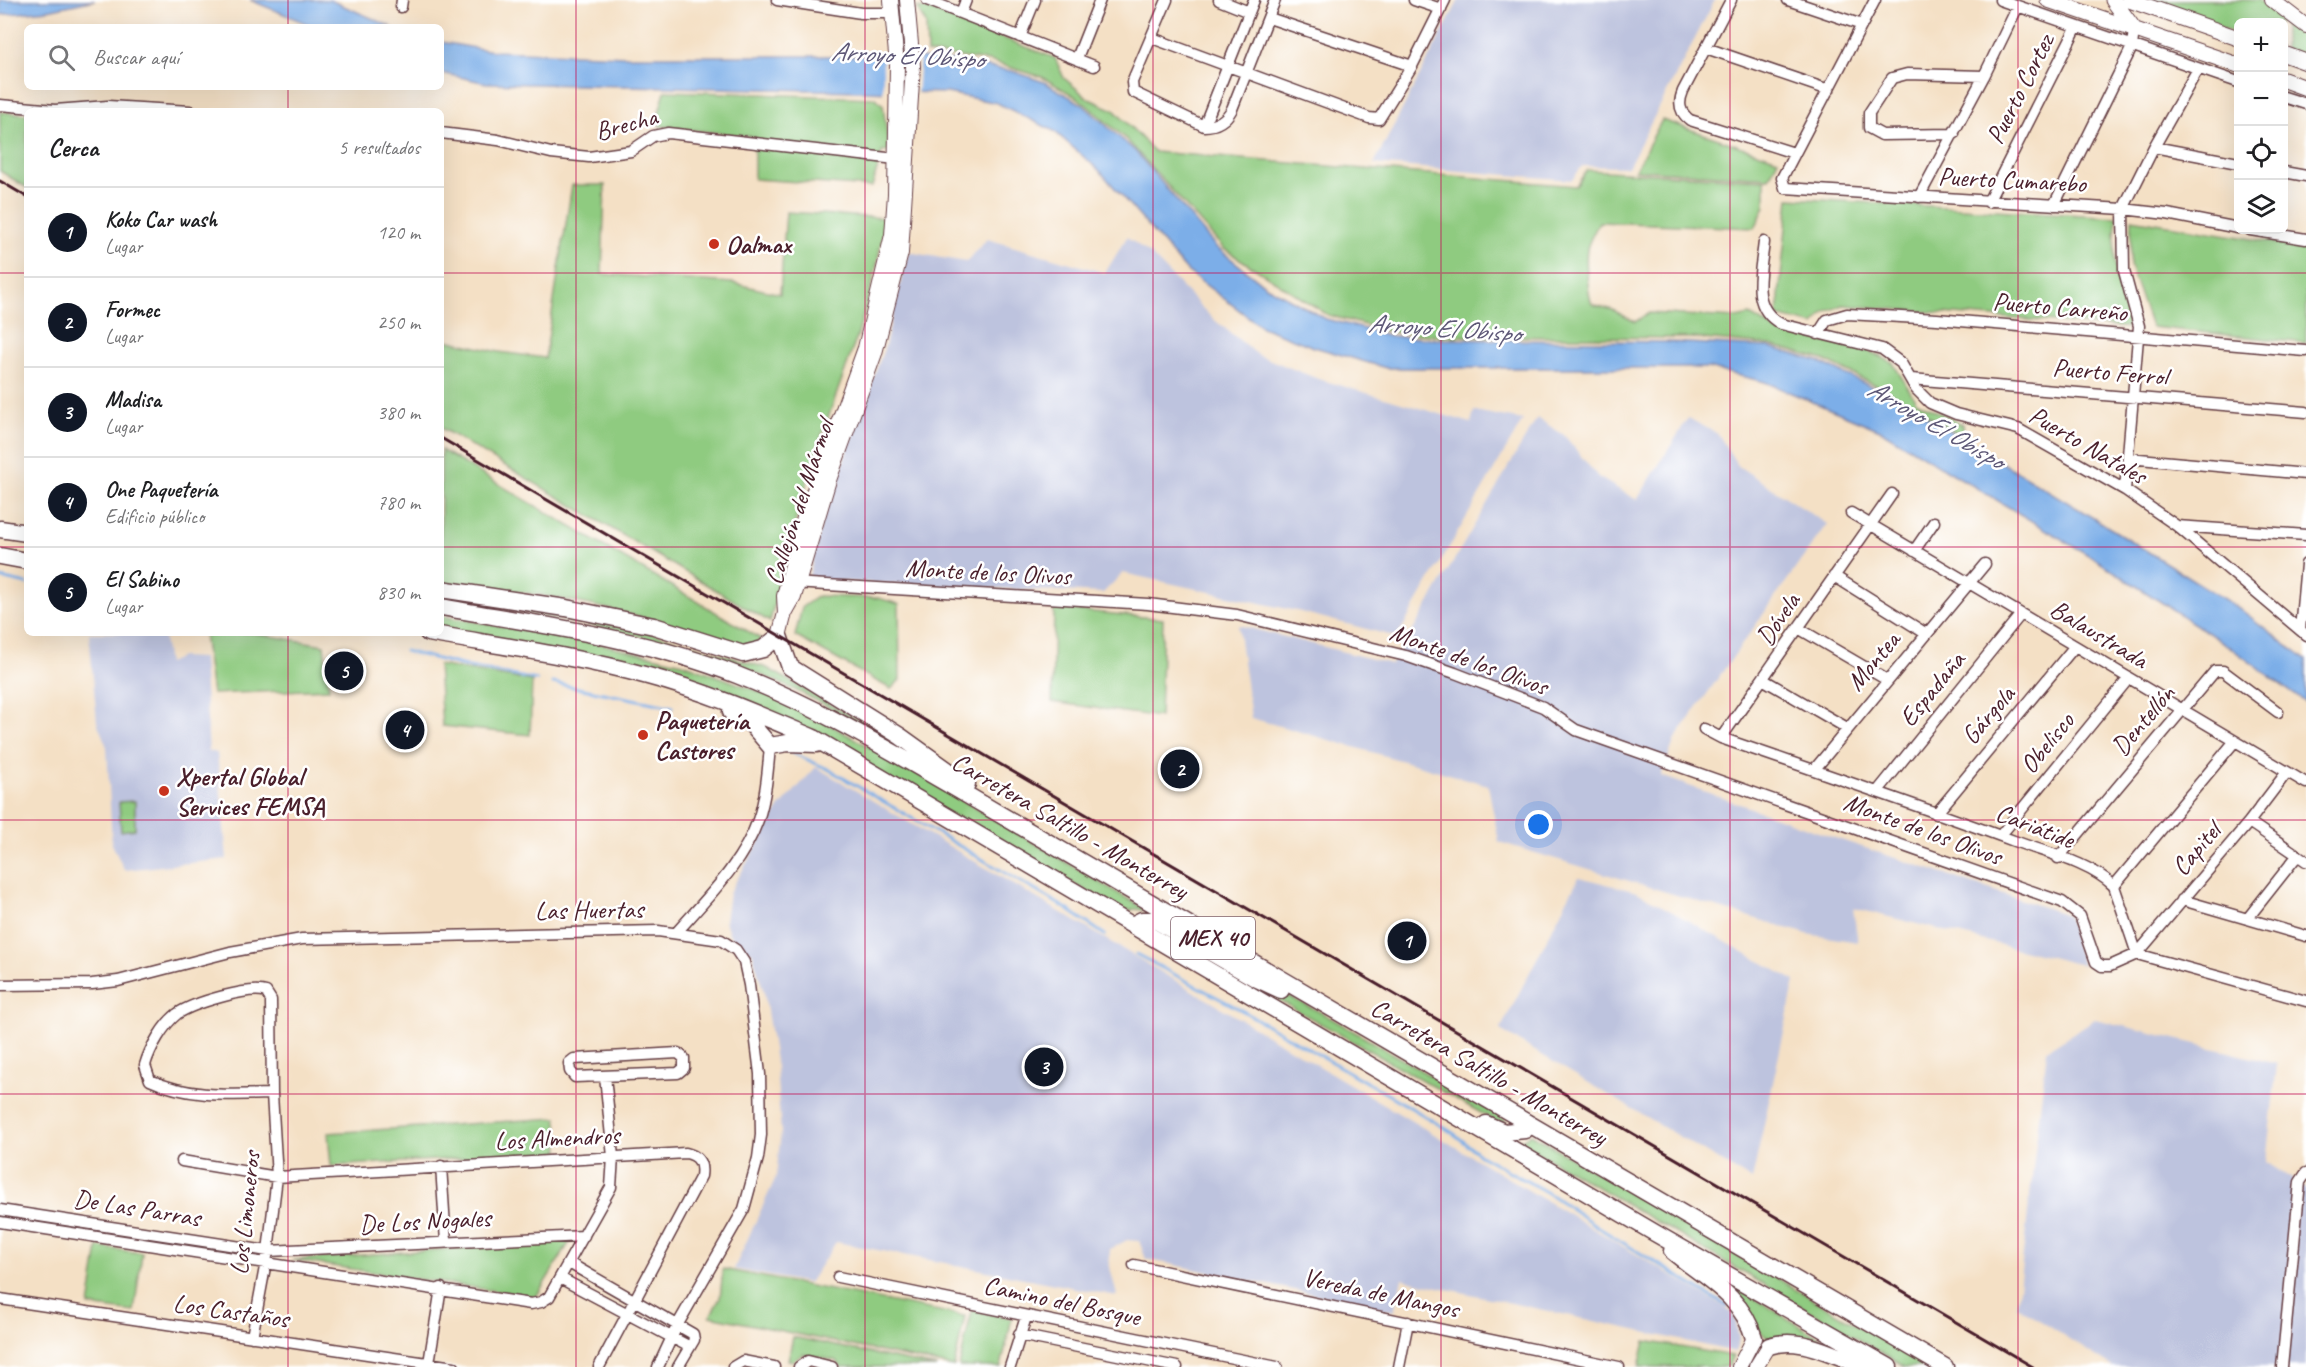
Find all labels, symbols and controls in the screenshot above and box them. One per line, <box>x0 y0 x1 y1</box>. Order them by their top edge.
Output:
map controls <box>2234 18 2288 234</box>
button: + <box>2234 18 2288 72</box>
search box <box>24 24 444 90</box>
street label: Puerto Cortez <box>1978 26 2063 149</box>
water label: Arroyo El Obispo <box>830 34 988 76</box>
icon: search <box>45 41 78 74</box>
text: Buscar aquí <box>93 43 179 71</box>
button: − <box>2234 72 2288 126</box>
street label: Brecha <box>591 100 662 148</box>
button: locate <box>2234 126 2288 180</box>
text: Cerca <box>48 131 98 164</box>
text: 5 resultados <box>338 135 420 160</box>
street label: Puerto Cumarebo <box>1937 160 2088 200</box>
button: layers <box>2234 180 2288 234</box>
text: Koko Car wash <box>105 206 217 234</box>
text: 1 <box>63 220 72 245</box>
text: 120 m <box>377 220 420 245</box>
place label: Oalmax <box>726 228 793 261</box>
text: Lugar <box>105 234 142 259</box>
marker: Oalmax <box>707 237 721 251</box>
street label: Puerto Carreño <box>1992 285 2130 329</box>
text: Formec <box>105 296 160 324</box>
water label: Arroyo El Obispo <box>1367 306 1525 351</box>
text: 2 <box>63 310 72 335</box>
text: 250 m <box>377 310 420 335</box>
text: Lugar <box>105 324 142 349</box>
street label: Puerto Ferrol <box>2051 351 2173 394</box>
water label: Arroyo El Obispo <box>1862 371 2014 479</box>
text: Madisa <box>105 386 161 414</box>
street label: Puerto Natales <box>2023 398 2155 493</box>
text: 3 <box>63 400 72 425</box>
text: 380 m <box>377 400 420 425</box>
street label: Callejón del Mármol <box>757 411 843 589</box>
text: Lugar <box>105 414 142 439</box>
text: One Paquetería <box>105 476 217 504</box>
text: 4 <box>63 490 72 515</box>
text: 780 m <box>377 490 420 515</box>
text: Edificio público <box>105 504 204 529</box>
street label: Monte de los Olivos <box>905 551 1074 593</box>
text: El Sabino <box>105 566 179 594</box>
text: 5 <box>63 580 72 605</box>
text: 830 m <box>377 580 420 605</box>
street label: Dóvela <box>1749 585 1808 651</box>
street label: Balaustrada <box>2044 592 2155 677</box>
text: Lugar <box>105 594 142 619</box>
street label: Monte de los Olivos <box>1386 615 1554 704</box>
street label: Montea <box>1839 623 1909 697</box>
street label: Espadaña <box>1892 643 1973 733</box>
pin: 5 <box>324 648 364 694</box>
street label: Dentellón <box>2104 677 2183 762</box>
street label: Gárgola <box>1954 678 2023 751</box>
place label: Paquetería Castores <box>655 704 751 767</box>
street label: Obelisco <box>2012 704 2083 780</box>
pin: 4 <box>386 708 424 752</box>
marker: Paquetería Castores <box>636 728 650 742</box>
street label: Carretera Saltillo - Monterrey <box>946 745 1196 908</box>
pin: 2 <box>1160 746 1200 792</box>
place label: Xpertal Global Services FEMSA <box>176 760 326 823</box>
marker: Xpertal Global Services FEMSA <box>157 784 171 798</box>
street label: Monte de los Olivos <box>1840 785 2008 874</box>
street label: Cariátide <box>1991 796 2080 857</box>
your location <box>1524 810 1553 839</box>
street label: Capitel <box>2164 812 2231 883</box>
street label: Las Huertas <box>534 893 646 927</box>
road number: MEX 40 <box>1171 917 1255 959</box>
pin: 1 <box>1388 918 1426 964</box>
street label: Carretera Saltillo - Monterrey <box>1365 991 1615 1154</box>
pin: 3 <box>1024 1044 1064 1090</box>
street label: Los Almendros <box>494 1118 622 1158</box>
street label: Los Limoneros <box>222 1147 268 1276</box>
street label: De Las Parras <box>71 1182 205 1235</box>
street label: De Los Nogales <box>358 1201 494 1241</box>
street label: Vereda de Mangos <box>1300 1260 1464 1326</box>
street label: Camino del Bosque <box>981 1268 1146 1334</box>
street label: Los Castaños <box>171 1287 293 1336</box>

